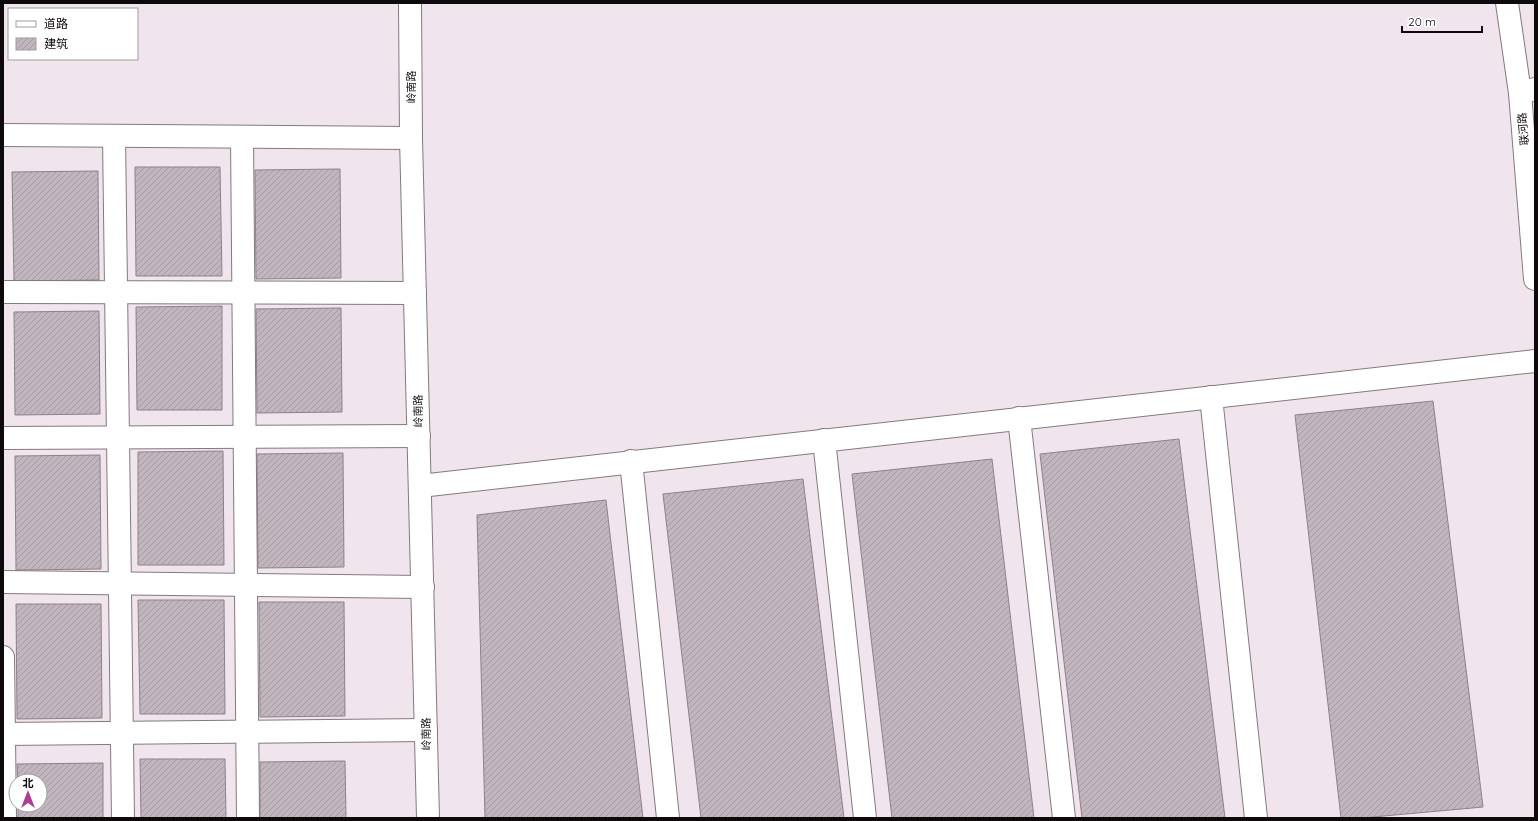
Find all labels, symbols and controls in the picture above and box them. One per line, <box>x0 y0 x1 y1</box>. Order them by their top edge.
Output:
legend <box>8 8 138 60</box>
scale bar <box>1402 8 1482 34</box>
text: 20 m <box>1408 14 1436 29</box>
text: 道路 <box>44 16 68 31</box>
text: 建筑 <box>44 36 68 51</box>
street label: 岭南路 <box>404 71 418 104</box>
street label: 联河路 <box>1515 112 1531 146</box>
street label: 岭南路 <box>411 394 425 428</box>
street label: 岭南路 <box>419 717 433 751</box>
north arrow <box>8 773 48 813</box>
text: 北 <box>23 776 34 790</box>

